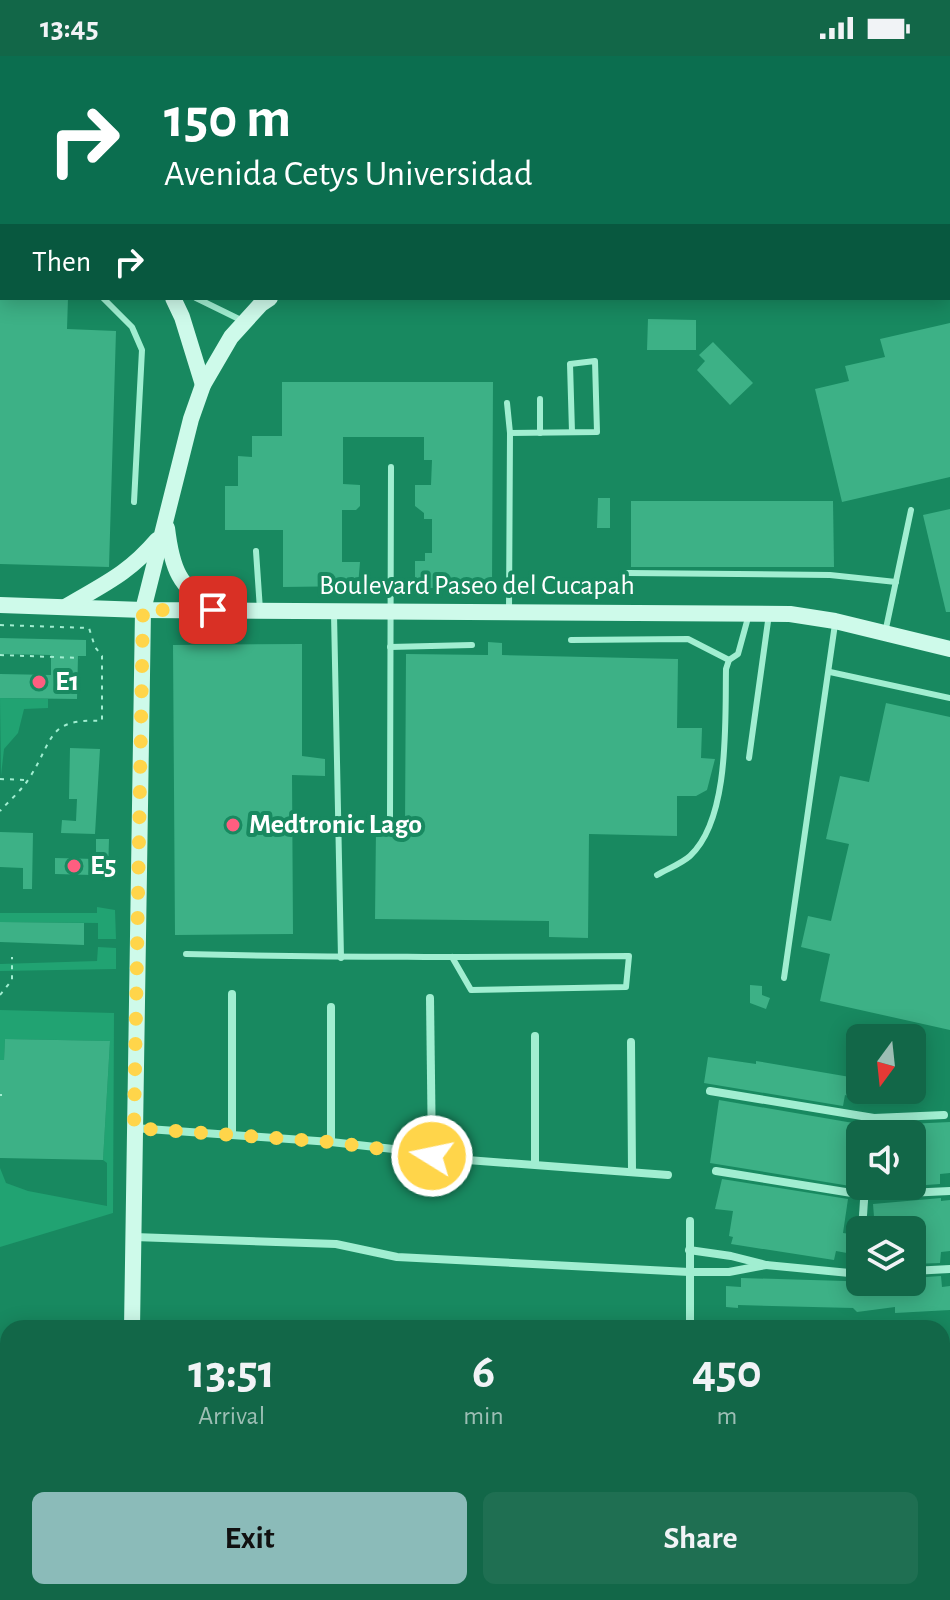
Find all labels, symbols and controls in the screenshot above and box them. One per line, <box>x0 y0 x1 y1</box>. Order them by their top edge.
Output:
text: 13:45 <box>40 13 99 43</box>
icon: right <box>32 88 136 192</box>
text: 150 m <box>164 91 291 147</box>
text: Avenida Cetys Universidad <box>164 156 533 192</box>
icon: right <box>107 240 151 284</box>
text: Then <box>32 247 91 277</box>
street label: Boulevard Paseo del Cucapah <box>319 572 635 600</box>
pin <box>179 576 247 644</box>
icon: arrive <box>191 588 235 632</box>
place label: E1 <box>55 668 79 696</box>
marker: E1 <box>30 673 48 691</box>
place label: Medtronic Lago <box>249 811 422 839</box>
marker: Medtronic Lago <box>224 816 242 834</box>
place label: E5 <box>90 852 116 880</box>
marker: E5 <box>65 857 83 875</box>
north arrow <box>846 1024 926 1104</box>
map controls <box>846 1024 926 1296</box>
position arrow <box>390 1114 474 1198</box>
button: sound <box>846 1120 926 1200</box>
button: layers <box>846 1216 926 1296</box>
text: 13:51 <box>188 1349 275 1397</box>
text: 6 <box>472 1349 495 1397</box>
text: 450 <box>692 1349 762 1397</box>
text: Arrival <box>198 1403 265 1429</box>
text: min <box>463 1403 504 1429</box>
text: m <box>716 1403 737 1429</box>
button: Exit <box>32 1492 467 1584</box>
button: Share <box>483 1492 918 1584</box>

